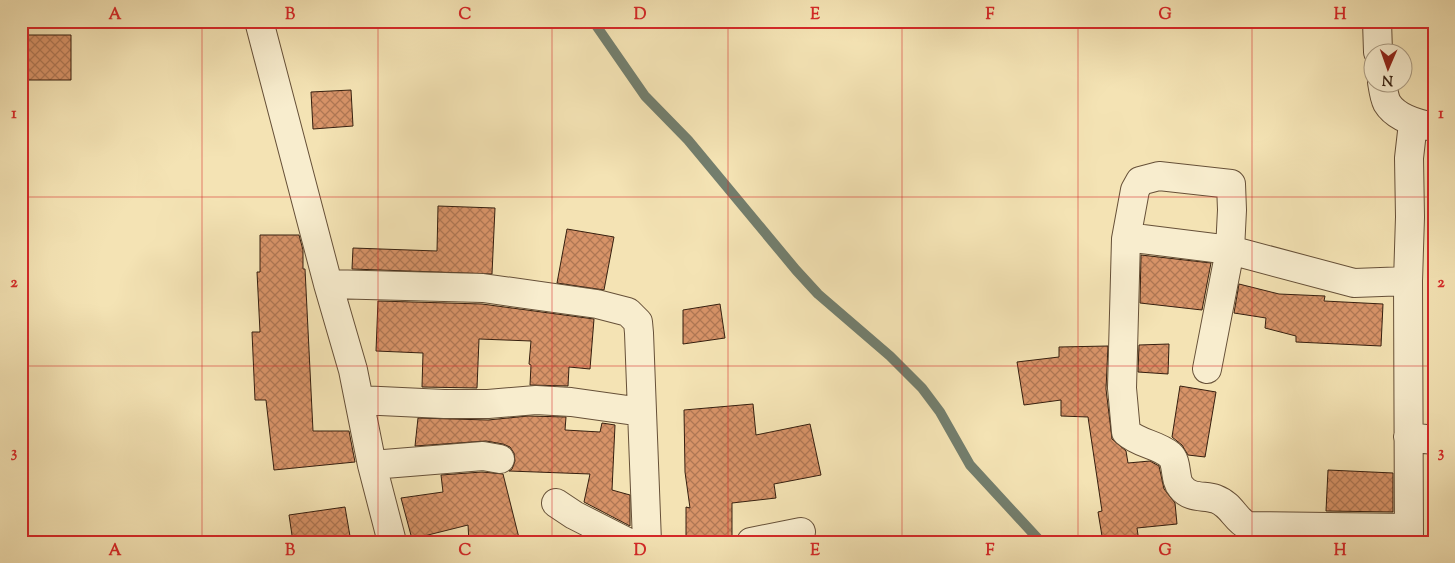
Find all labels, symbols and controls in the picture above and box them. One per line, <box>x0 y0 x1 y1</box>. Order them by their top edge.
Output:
text: A <box>109 4 122 27</box>
text: B <box>285 4 295 27</box>
text: C <box>459 4 472 27</box>
text: D <box>634 4 647 27</box>
text: E <box>810 4 820 27</box>
text: F <box>986 4 995 27</box>
text: G <box>1158 4 1172 27</box>
text: H <box>1334 4 1347 27</box>
north arrow <box>1362 42 1412 92</box>
text: N <box>1382 69 1394 89</box>
text: 1 <box>11 103 17 126</box>
text: 1 <box>1438 103 1444 126</box>
text: 2 <box>10 272 18 295</box>
text: 2 <box>1437 272 1445 295</box>
text: 3 <box>11 442 18 465</box>
text: 3 <box>1438 442 1445 465</box>
text: A <box>109 540 122 563</box>
text: B <box>285 540 295 563</box>
text: C <box>459 540 472 563</box>
text: D <box>634 540 647 563</box>
text: E <box>810 540 820 563</box>
text: F <box>986 540 995 563</box>
text: G <box>1158 540 1172 563</box>
text: H <box>1334 540 1347 563</box>

